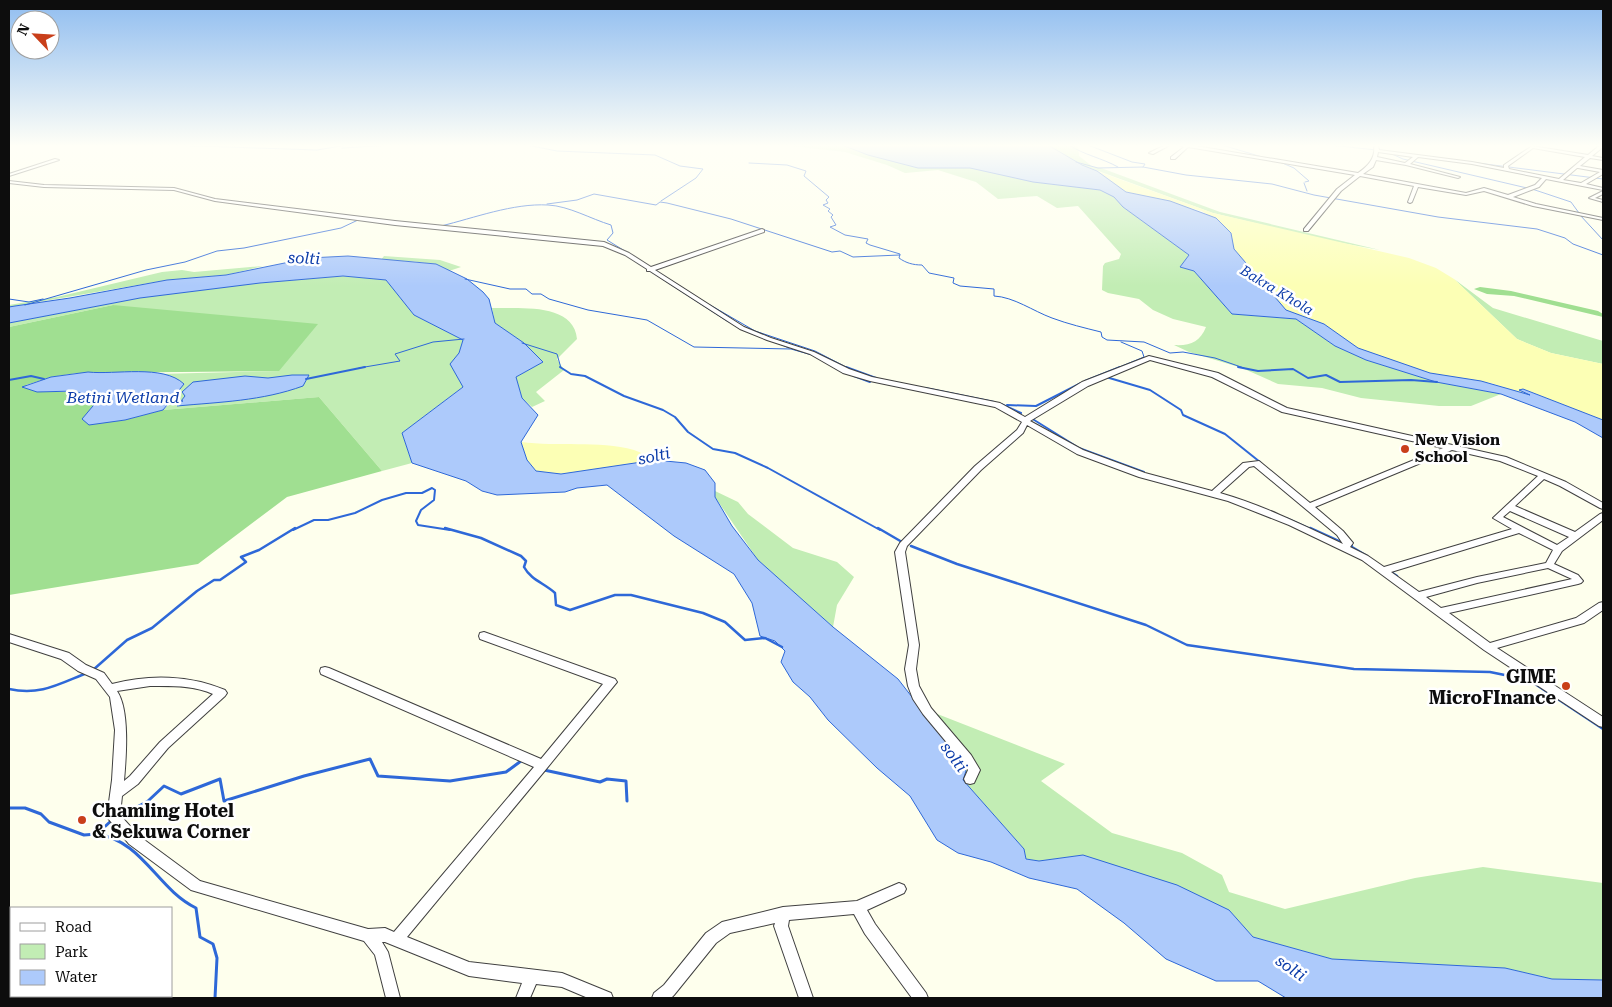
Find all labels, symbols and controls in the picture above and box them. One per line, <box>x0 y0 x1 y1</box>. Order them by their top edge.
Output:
north arrow <box>10 10 60 60</box>
text: N <box>14 21 33 38</box>
water label: solti <box>287 248 321 268</box>
water label: Bakra Khola <box>1237 261 1316 318</box>
water label: Betini Wetland <box>66 388 179 407</box>
place label: New Vision School <box>1415 431 1500 466</box>
water label: solti <box>636 443 672 469</box>
marker: New Vision School <box>1399 443 1411 455</box>
place label: GIME MicroFInance <box>1429 666 1556 708</box>
marker: GIME MicroFInance <box>1560 680 1572 692</box>
water label: solti <box>937 738 971 776</box>
place label: Chamling Hotel & Sekuwa Corner <box>92 800 250 842</box>
marker: Chamling Hotel & Sekuwa Corner <box>76 814 88 826</box>
legend <box>10 907 172 997</box>
text: Road <box>55 918 92 936</box>
text: Park <box>55 943 89 961</box>
water label: solti <box>1272 951 1310 985</box>
text: Water <box>55 968 97 986</box>

